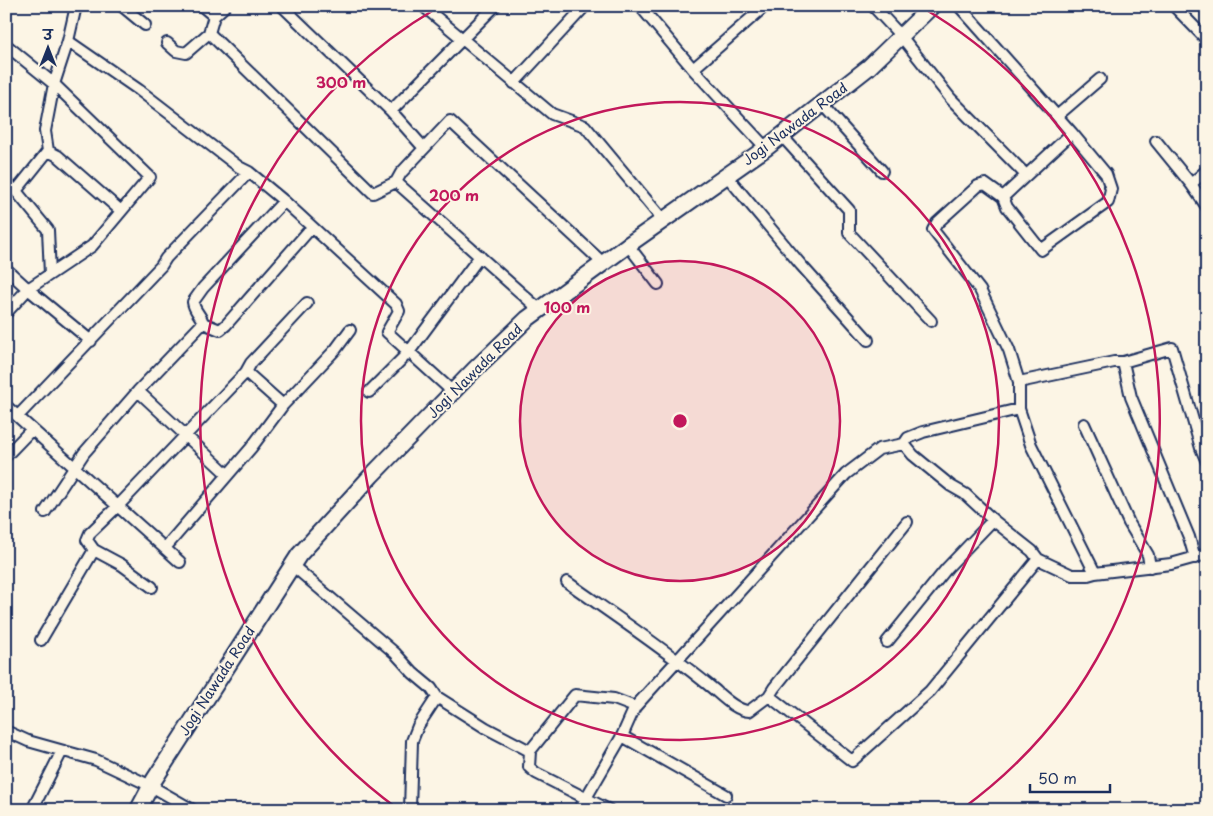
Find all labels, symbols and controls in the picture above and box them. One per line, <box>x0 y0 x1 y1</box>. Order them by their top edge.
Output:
north arrow <box>22 22 72 72</box>
text: उ <box>41 24 54 45</box>
text: 300 m <box>316 70 366 93</box>
street label: Jogi Nawada Road <box>738 77 852 170</box>
text: 200 m <box>429 183 479 206</box>
text: 100 m <box>544 295 590 318</box>
street label: Jogi Nawada Road <box>422 318 527 423</box>
centre of rings <box>671 412 689 430</box>
street label: Jogi Nawada Road <box>173 622 260 740</box>
scale bar <box>1030 761 1110 793</box>
text: 50 m <box>1038 766 1077 789</box>

